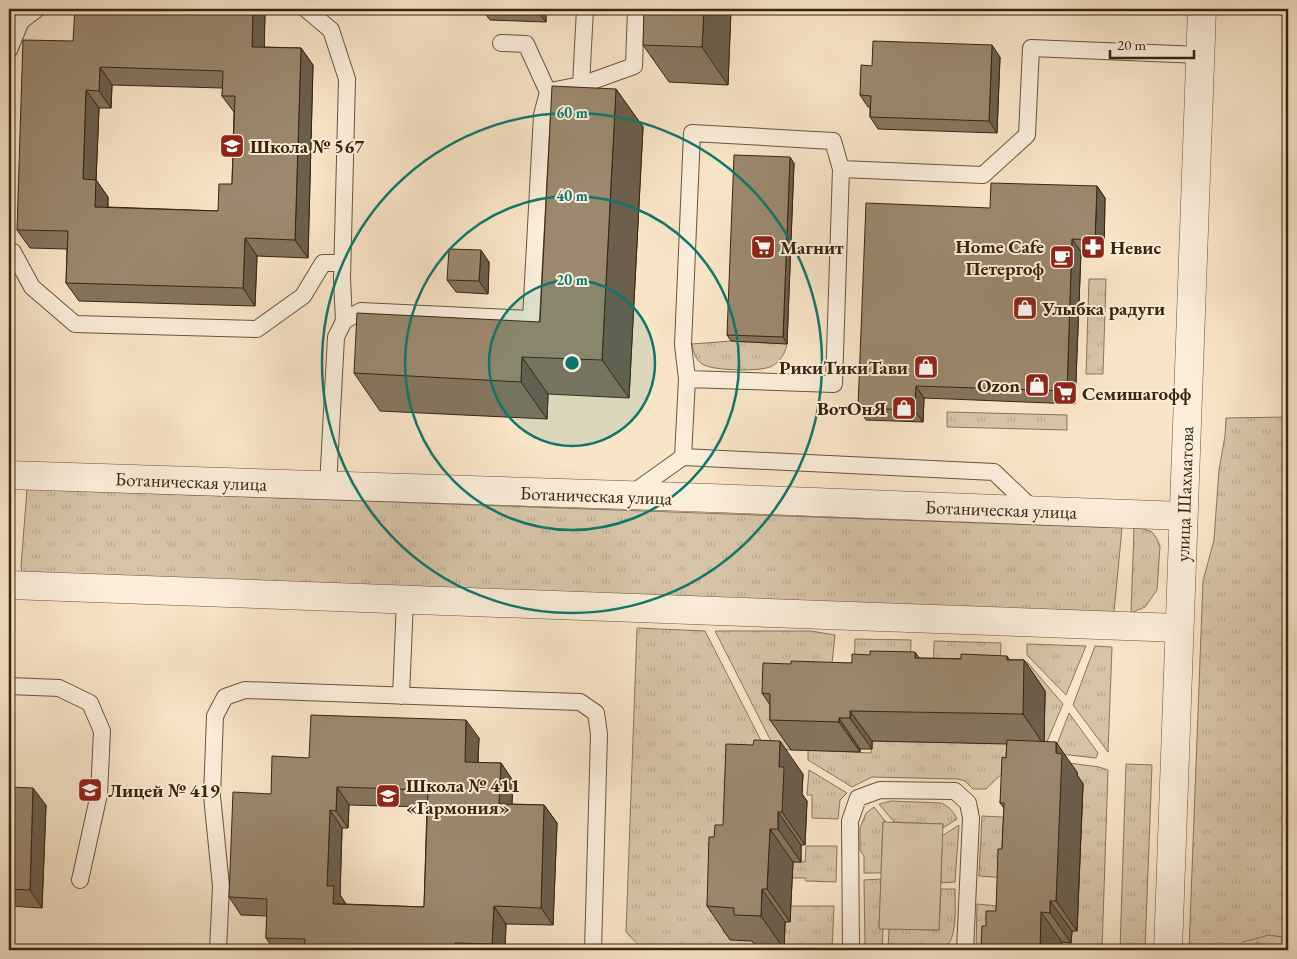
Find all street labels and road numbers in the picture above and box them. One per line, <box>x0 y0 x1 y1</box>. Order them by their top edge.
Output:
street label: улица Шахматова <box>1170 425 1199 562</box>
street label: Ботаническая улица <box>115 466 268 497</box>
street label: Ботаническая улица <box>520 480 673 511</box>
street label: Ботаническая улица <box>925 494 1078 525</box>

